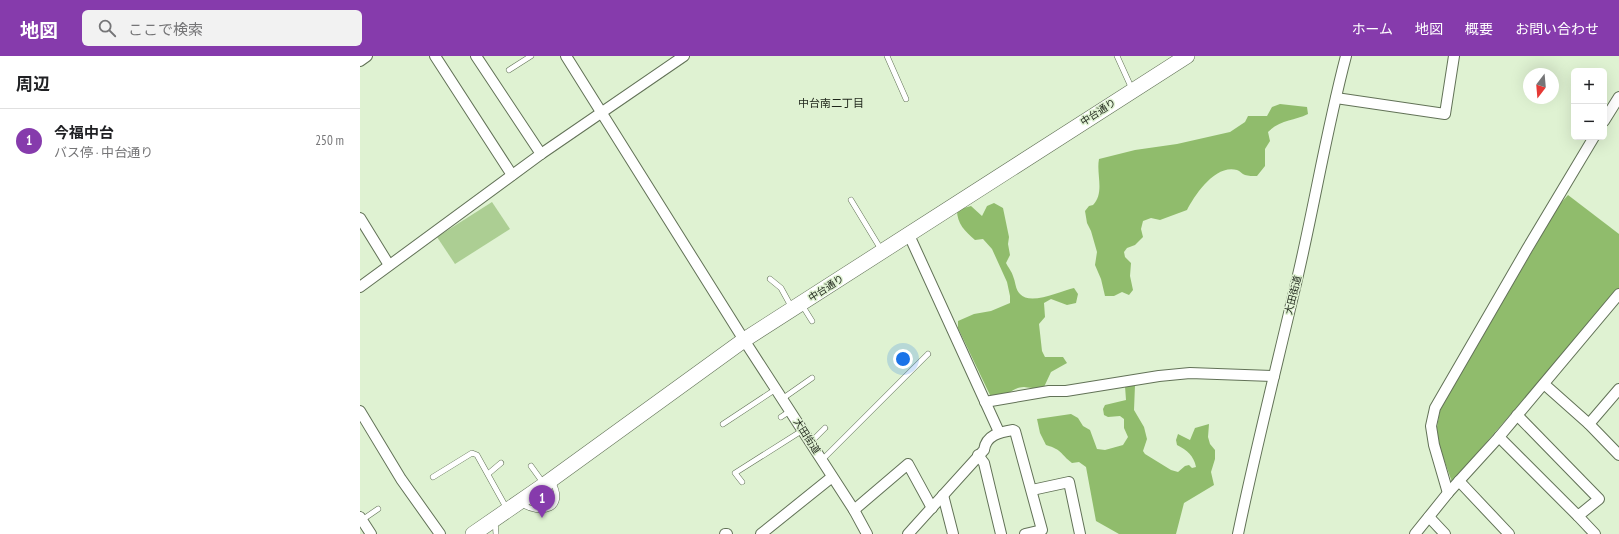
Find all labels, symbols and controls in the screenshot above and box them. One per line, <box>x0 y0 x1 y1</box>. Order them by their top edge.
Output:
search box <box>82 10 362 46</box>
icon: search <box>96 17 118 39</box>
text: 地図 <box>20 18 58 42</box>
text: ここで検索 <box>128 20 203 39</box>
text: ホーム <box>1351 20 1393 38</box>
text: 地図 <box>1415 20 1443 38</box>
text: 概要 <box>1465 20 1493 38</box>
text: お問い合わせ <box>1515 20 1599 38</box>
north arrow <box>1523 68 1559 104</box>
map controls <box>1571 68 1607 140</box>
button: + <box>1571 68 1607 104</box>
text: 周辺 <box>16 73 50 95</box>
district label: 中台南二丁目 <box>798 96 864 110</box>
street label: 中台通り <box>1078 96 1118 128</box>
button: − <box>1571 104 1607 140</box>
text: 今福中台 <box>54 123 114 142</box>
text: 1 <box>26 132 32 149</box>
text: 250 m <box>315 132 344 149</box>
text: バス停 · 中台通り <box>54 144 153 161</box>
street label: 中台通り <box>806 272 846 304</box>
street label: 大田街道 <box>1282 274 1304 316</box>
your location <box>893 349 913 369</box>
street label: 大田街道 <box>791 416 823 456</box>
pin: 1 <box>529 485 555 518</box>

